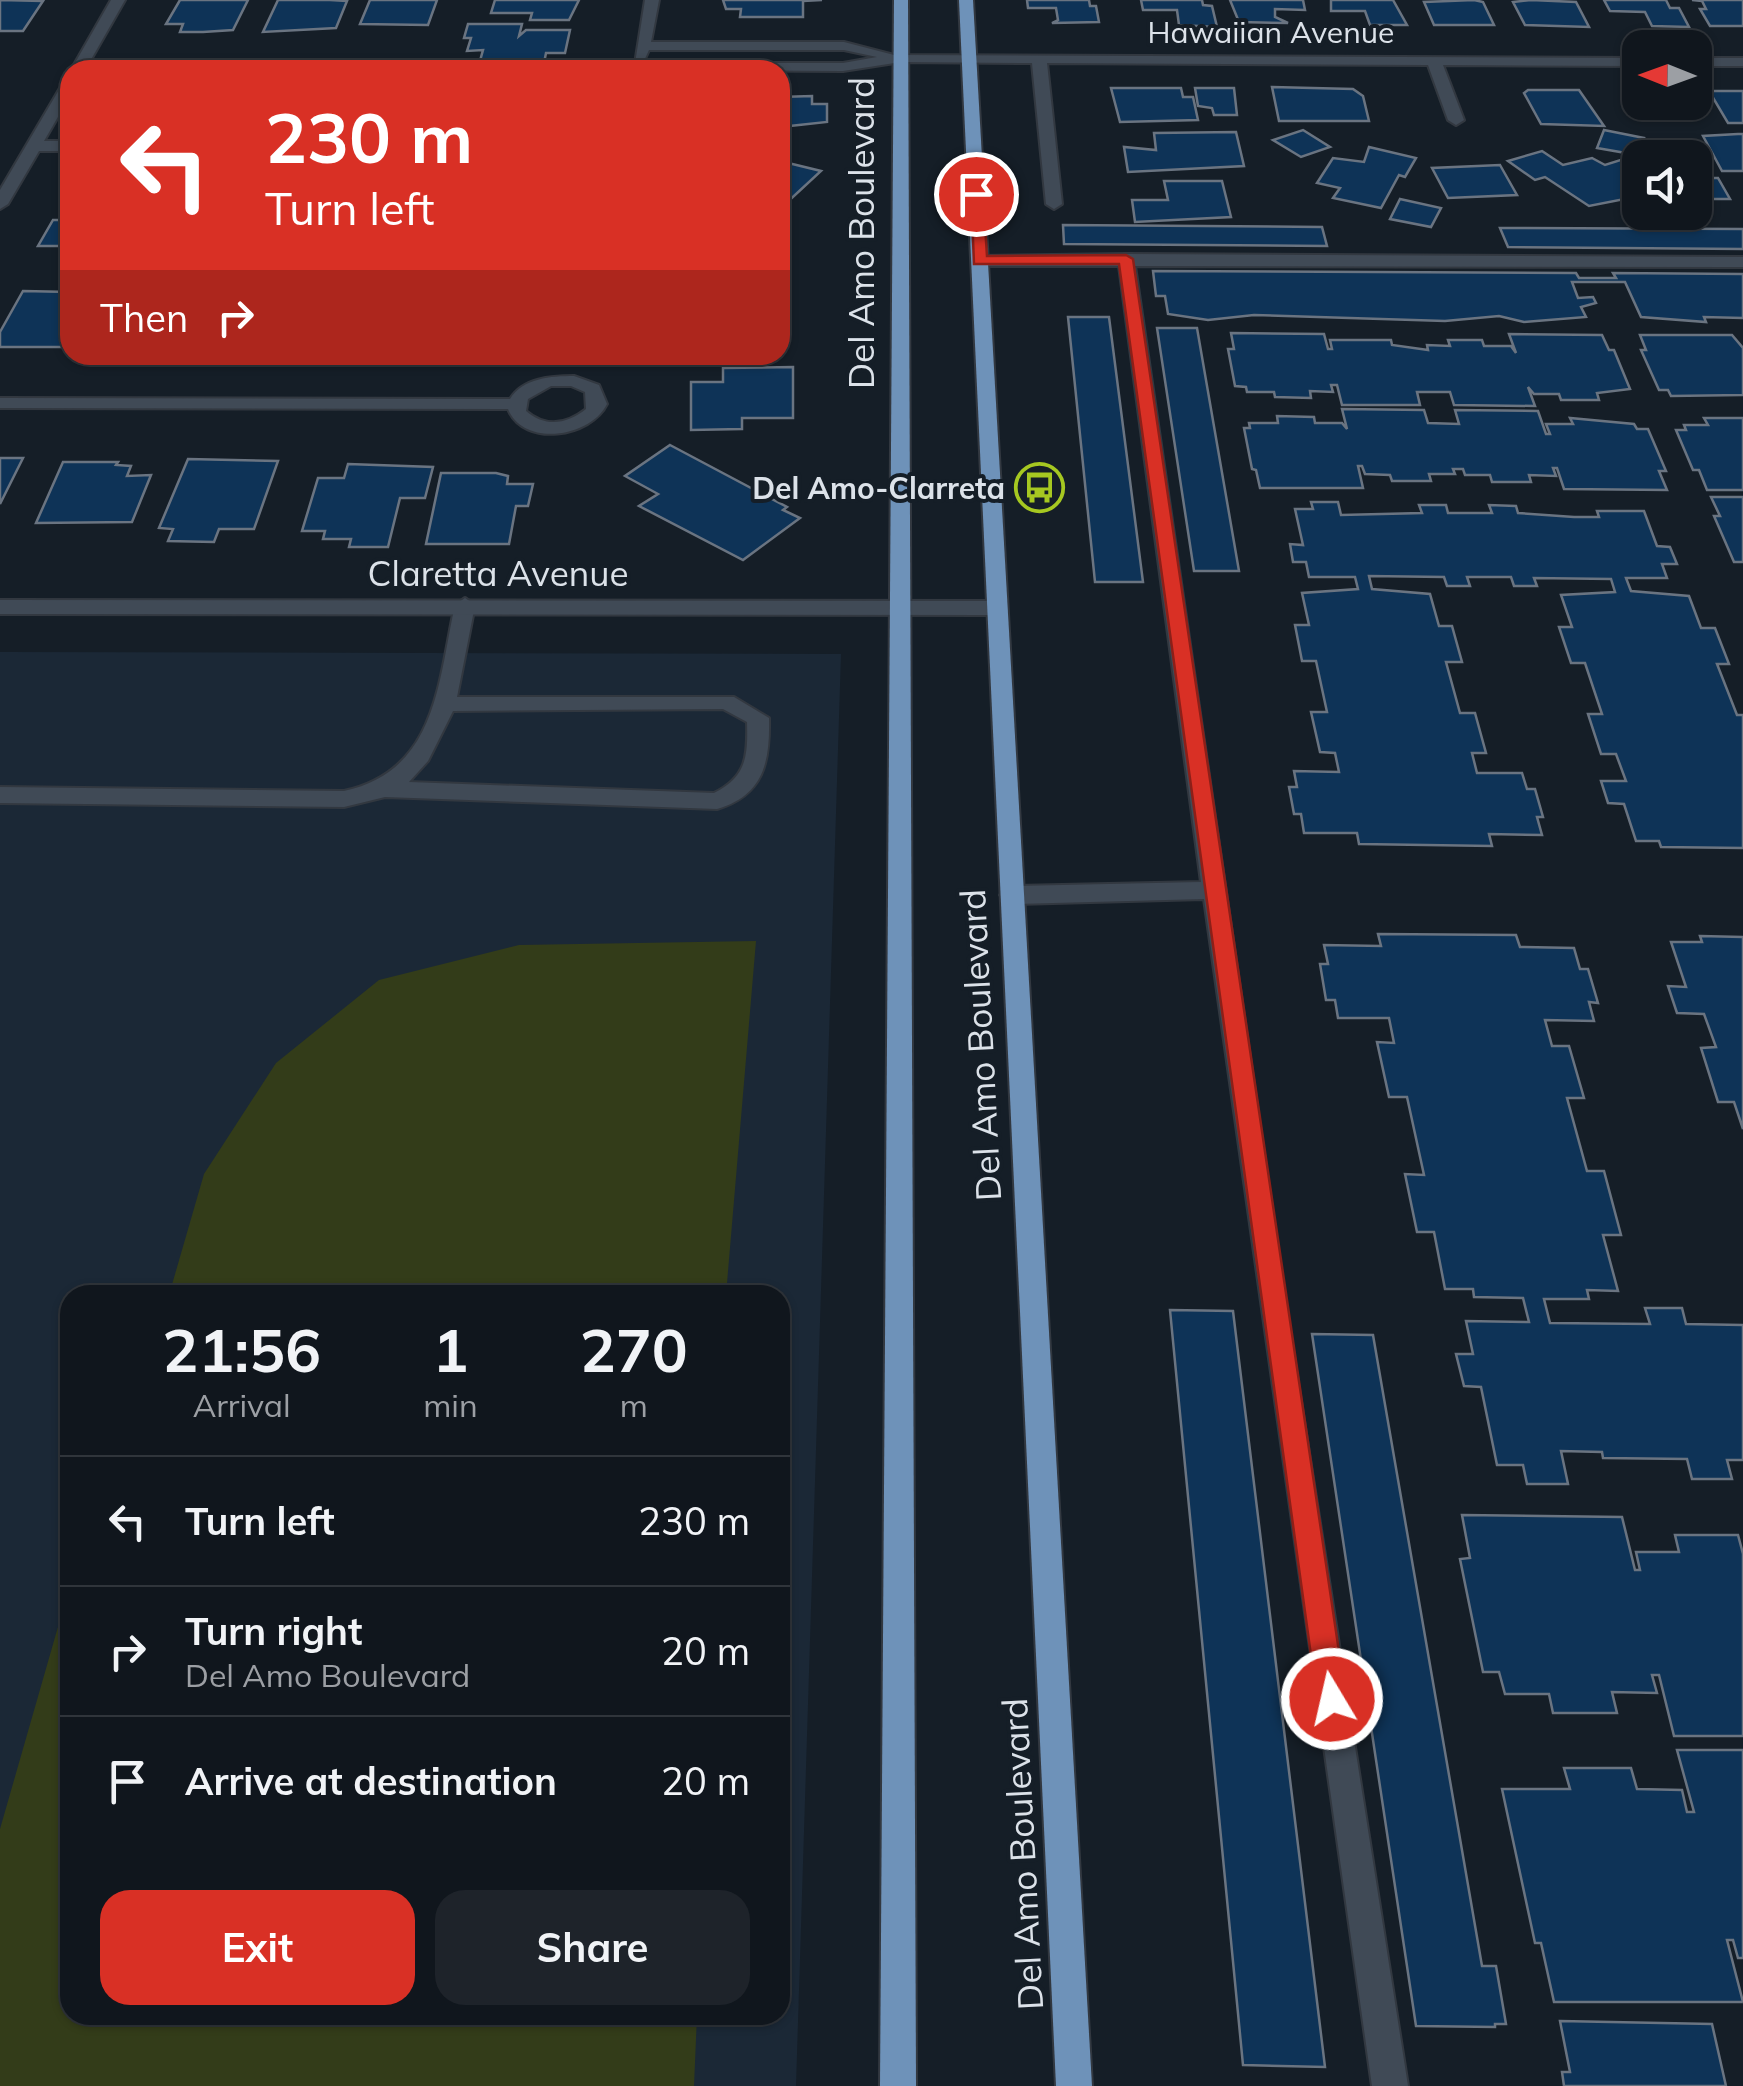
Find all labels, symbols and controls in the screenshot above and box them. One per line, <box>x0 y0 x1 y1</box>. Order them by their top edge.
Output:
street label: Hawaiian Avenue <box>1148 13 1394 51</box>
north arrow <box>1622 30 1712 120</box>
map controls <box>1622 30 1712 230</box>
street label: Del Amo Boulevard <box>839 77 883 389</box>
text: 230 m <box>265 93 473 181</box>
icon: left <box>100 100 230 230</box>
button: sound <box>1622 140 1712 230</box>
pin <box>934 152 1019 237</box>
icon: arrive <box>949 167 1004 222</box>
text: Turn left <box>265 180 434 236</box>
icon: right <box>208 290 263 345</box>
text: Then <box>100 294 188 342</box>
bus stop icon: Del Amo-Clarreta <box>1014 462 1066 514</box>
place label: Del Amo-Clarreta <box>752 469 1005 507</box>
street label: Claretta Avenue <box>368 551 628 595</box>
street label: Del Amo Boulevard <box>950 888 1010 1202</box>
text: 21:56 <box>162 1312 321 1387</box>
text: 1 <box>432 1312 468 1387</box>
text: 270 <box>580 1312 688 1387</box>
text: Arrival <box>193 1385 291 1425</box>
text: min <box>423 1385 478 1425</box>
text: m <box>620 1385 648 1425</box>
icon: left <box>100 1494 155 1549</box>
text: Turn left <box>185 1497 335 1545</box>
text: 230 m <box>638 1497 750 1545</box>
text: Turn right <box>185 1607 362 1655</box>
icon: right <box>100 1624 155 1679</box>
text: 20 m <box>661 1627 750 1675</box>
position arrow <box>1280 1647 1384 1751</box>
text: Del Amo Boulevard <box>185 1655 470 1695</box>
street label: Del Amo Boulevard <box>992 1697 1052 2011</box>
icon: arrive <box>100 1754 155 1809</box>
text: Arrive at destination <box>185 1757 557 1805</box>
text: 20 m <box>661 1757 750 1805</box>
button: Exit <box>100 1890 415 2005</box>
button: Share <box>435 1890 750 2005</box>

